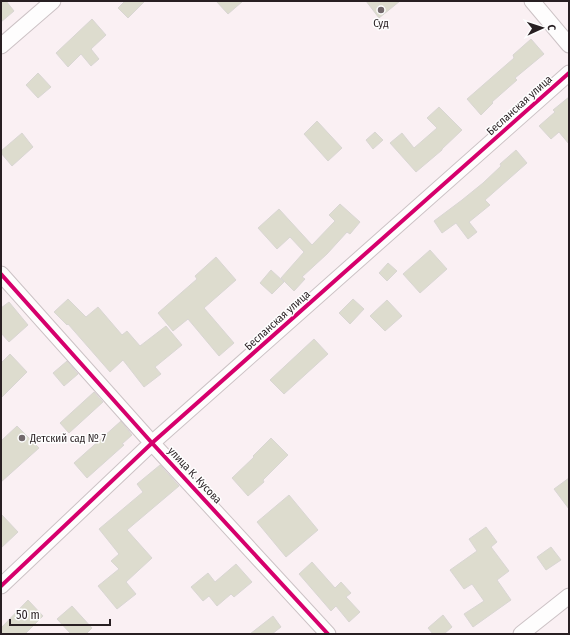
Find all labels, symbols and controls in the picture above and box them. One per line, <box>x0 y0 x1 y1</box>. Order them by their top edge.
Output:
marker: Суд <box>376 5 386 15</box>
north arrow <box>522 8 562 48</box>
place label: Суд <box>373 17 389 30</box>
text: С <box>545 24 558 31</box>
street label: Бесланская улица <box>484 73 555 138</box>
street label: Бесланская улица <box>242 288 313 353</box>
place label: Детский сад № 7 <box>29 432 107 445</box>
marker: Детский сад № 7 <box>17 433 27 443</box>
street label: улица К. Кусова <box>165 444 224 506</box>
scale bar <box>10 601 110 627</box>
text: 50 m <box>16 608 40 622</box>

